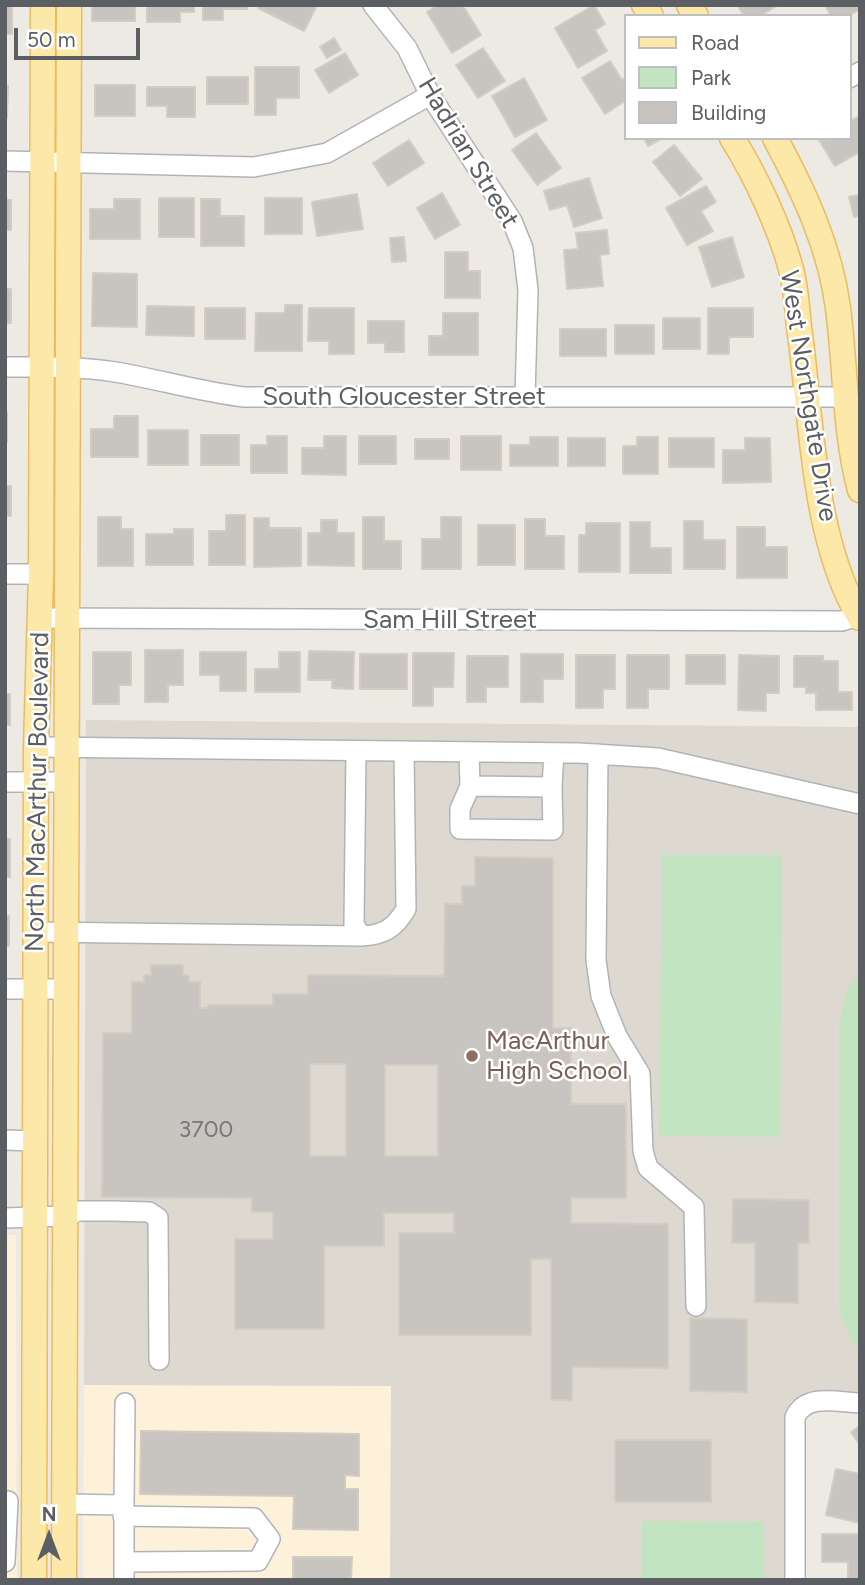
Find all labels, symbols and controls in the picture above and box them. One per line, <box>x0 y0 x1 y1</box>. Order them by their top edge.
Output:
scale bar <box>18 14 144 58</box>
legend <box>624 14 851 140</box>
text: 50 m <box>27 27 76 52</box>
text: Road <box>691 30 739 55</box>
text: Park <box>691 65 731 90</box>
street label: Hadrian Street <box>411 72 525 234</box>
text: Building <box>691 100 766 125</box>
street label: West Northgate Drive <box>773 268 843 524</box>
street label: South Gloucester Street <box>262 381 546 413</box>
street label: Sam Hill Street <box>363 604 537 636</box>
street label: North MacArthur Boulevard <box>20 632 56 952</box>
place label: MacArthur High School <box>486 1025 628 1086</box>
marker: MacArthur High School <box>464 1048 480 1064</box>
house number: 3700 <box>179 1116 233 1144</box>
north arrow <box>14 1501 84 1571</box>
text: N <box>42 1503 56 1526</box>

